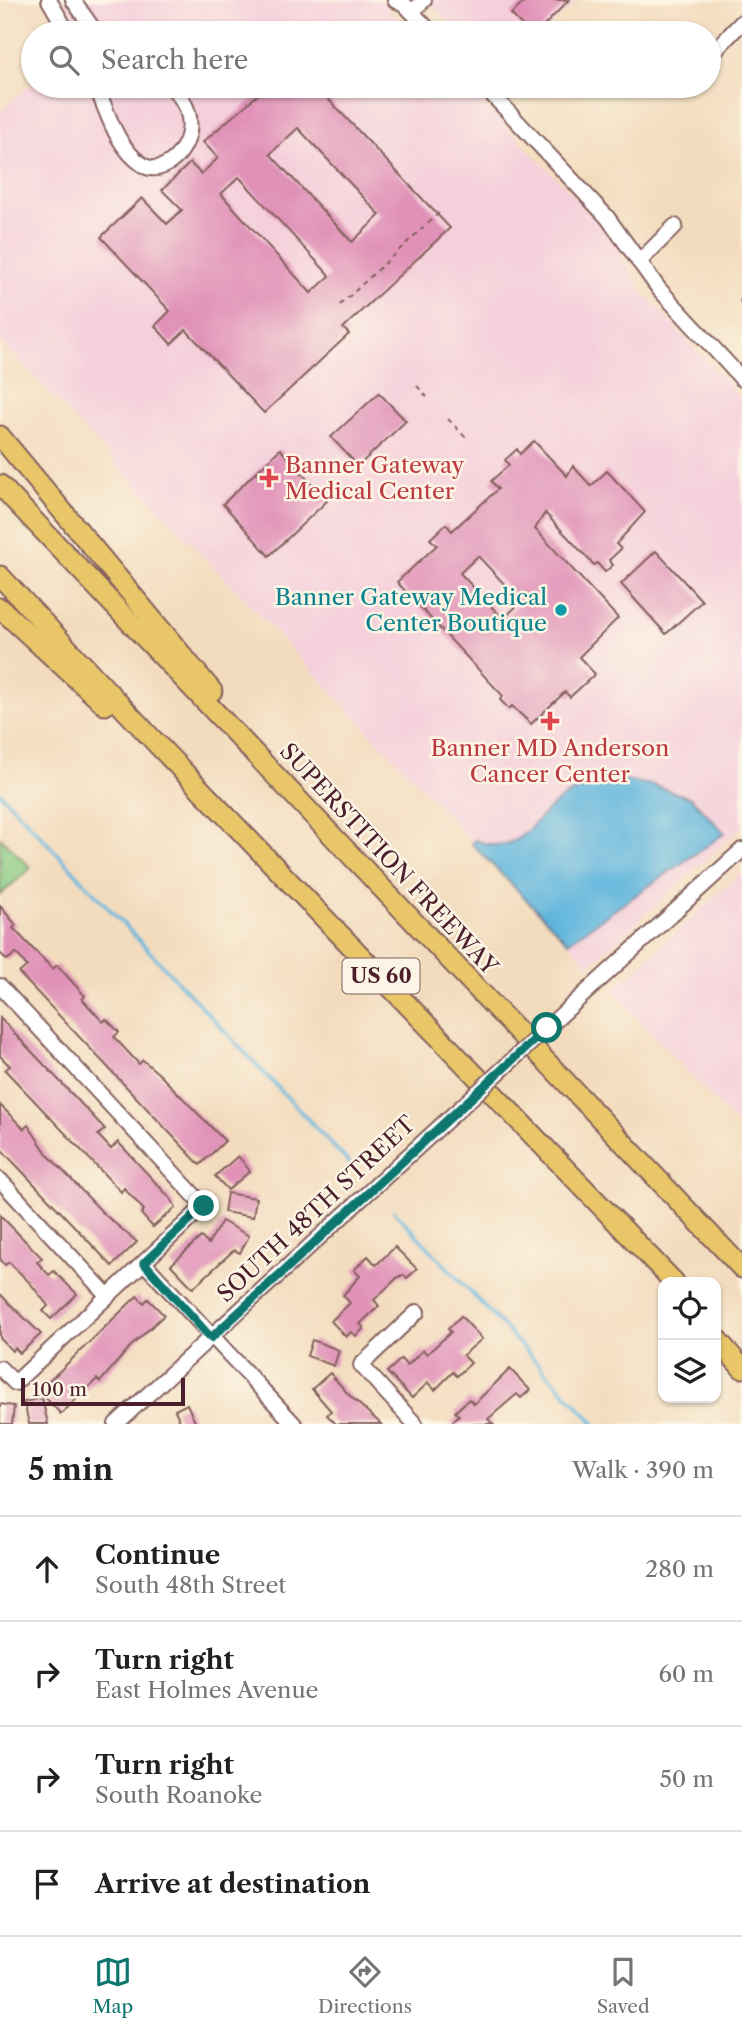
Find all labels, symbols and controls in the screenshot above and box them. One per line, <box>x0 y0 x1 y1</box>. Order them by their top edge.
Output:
search box <box>21 21 721 98</box>
icon: search <box>45 41 83 79</box>
text: Search here <box>101 44 248 76</box>
place label: Banner Gateway Medical Center <box>285 451 464 505</box>
marker: Banner Gateway Medical Center <box>259 468 279 488</box>
place label: Banner Gateway Medical Center Boutique <box>275 583 547 637</box>
marker: Banner Gateway Medical Center Boutique <box>553 602 569 618</box>
marker: Banner MD Anderson Cancer Center <box>540 711 560 731</box>
place label: Banner MD Anderson Cancer Center <box>431 734 669 788</box>
street label: SUPERSTITION FREEWAY <box>274 737 504 981</box>
road number: US 60 <box>342 958 420 993</box>
route start <box>531 1012 562 1043</box>
street label: SOUTH 48TH STREET <box>211 1109 421 1308</box>
route end <box>188 1190 219 1221</box>
map controls <box>658 1277 721 1403</box>
button: locate <box>658 1277 721 1340</box>
button: layers <box>658 1340 721 1403</box>
scale bar <box>21 1375 186 1407</box>
text: 100 m <box>32 1378 87 1401</box>
text: 5 min <box>28 1451 113 1488</box>
text: Walk · 390 m <box>572 1456 714 1484</box>
text: Continue <box>95 1539 220 1571</box>
icon: ahead <box>28 1550 66 1588</box>
text: 280 m <box>645 1555 714 1583</box>
text: South 48th Street <box>95 1571 286 1599</box>
text: Turn right <box>95 1644 234 1676</box>
icon: right <box>28 1655 66 1693</box>
text: 60 m <box>658 1660 714 1688</box>
text: East Holmes Avenue <box>95 1676 318 1704</box>
text: Turn right <box>95 1749 234 1781</box>
icon: right <box>28 1760 66 1798</box>
text: 50 m <box>659 1765 714 1793</box>
text: South Roanoke <box>95 1781 262 1809</box>
icon: arrive <box>28 1865 66 1903</box>
text: Arrive at destination <box>95 1868 370 1900</box>
tab: Map <box>92 1953 133 2018</box>
tab: Directions <box>318 1953 412 2018</box>
tab: Saved <box>597 1953 650 2018</box>

